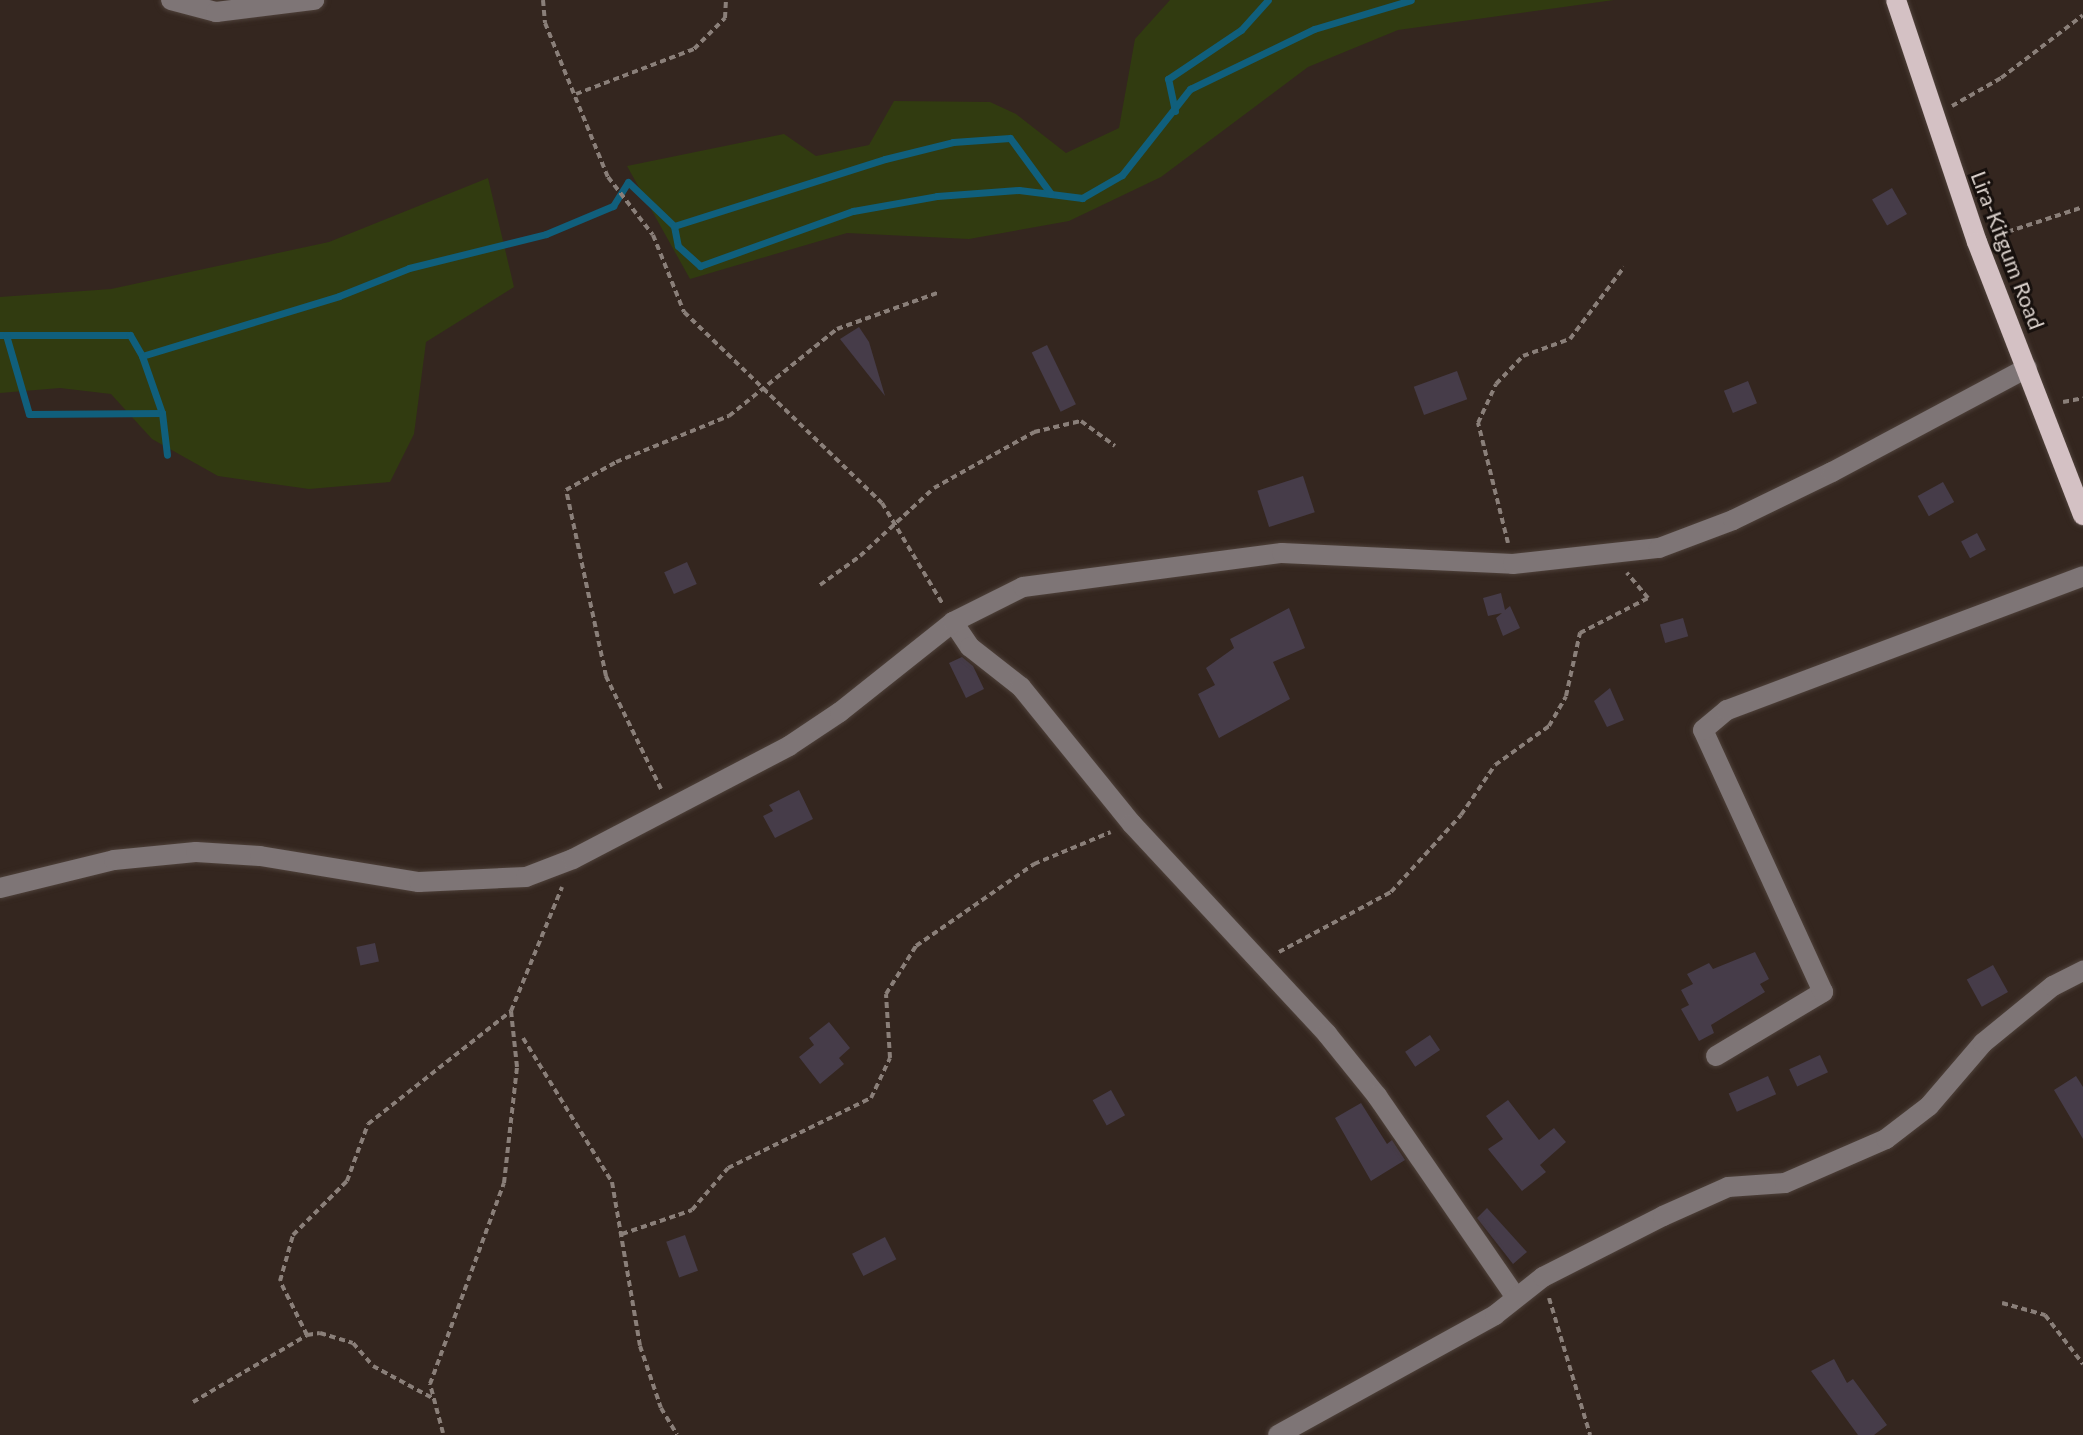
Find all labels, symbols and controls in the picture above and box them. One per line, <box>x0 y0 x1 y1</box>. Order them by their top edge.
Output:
street label: Lira-Kitgum Road <box>1966 167 2050 333</box>

